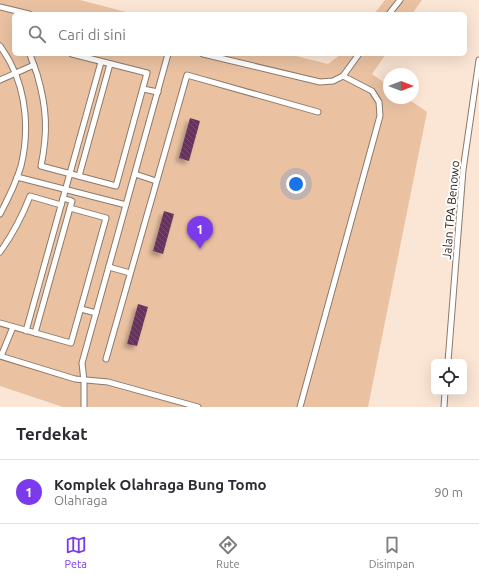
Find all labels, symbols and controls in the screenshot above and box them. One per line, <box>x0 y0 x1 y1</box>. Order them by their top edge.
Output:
search box <box>12 12 467 56</box>
icon: search <box>26 23 48 45</box>
text: Cari di sini <box>58 26 126 43</box>
north arrow <box>383 68 419 104</box>
street label: Jalan TPA Benowo <box>440 160 461 260</box>
your location <box>286 174 306 194</box>
pin: 1 <box>187 216 213 249</box>
map controls <box>431 359 467 395</box>
button: locate <box>431 359 467 395</box>
text: Terdekat <box>16 424 88 443</box>
text: Komplek Olahraga Bung Tomo <box>54 476 267 493</box>
text: 1 <box>25 485 33 499</box>
text: 90 m <box>434 485 463 499</box>
text: Olahraga <box>54 493 107 507</box>
tab: Peta <box>65 534 87 570</box>
tab: Rute <box>216 534 240 570</box>
tab: Disimpan <box>369 534 414 570</box>

